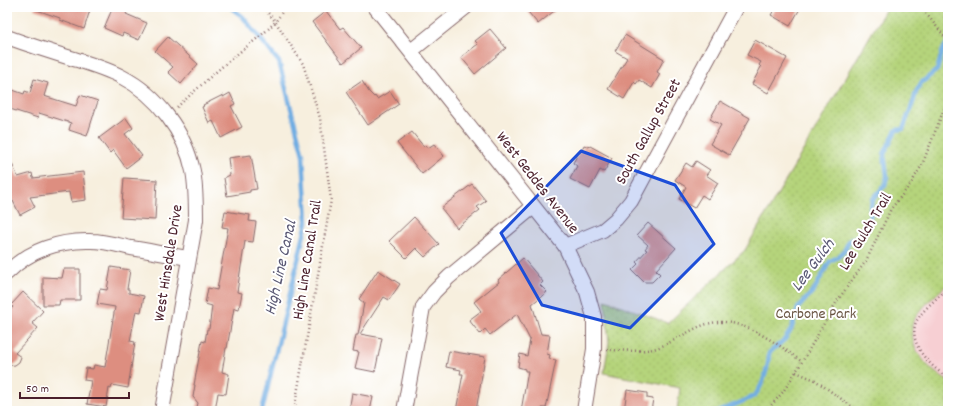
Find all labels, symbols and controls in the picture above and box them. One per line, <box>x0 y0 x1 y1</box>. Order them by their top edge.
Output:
street label: South Gallup Street <box>610 75 688 189</box>
street label: West Geddes Avenue <box>490 127 584 239</box>
street label: Lee Gulch Trail <box>834 189 898 275</box>
street label: High Line Canal Trail <box>287 198 329 322</box>
street label: West Hinsdale Drive <box>148 203 190 323</box>
water label: High Line Canal <box>259 216 305 318</box>
water label: Lee Gulch <box>786 234 842 297</box>
park label: Carbone Park <box>776 303 856 326</box>
scale bar <box>20 374 129 400</box>
text: 50 m <box>26 381 49 398</box>

